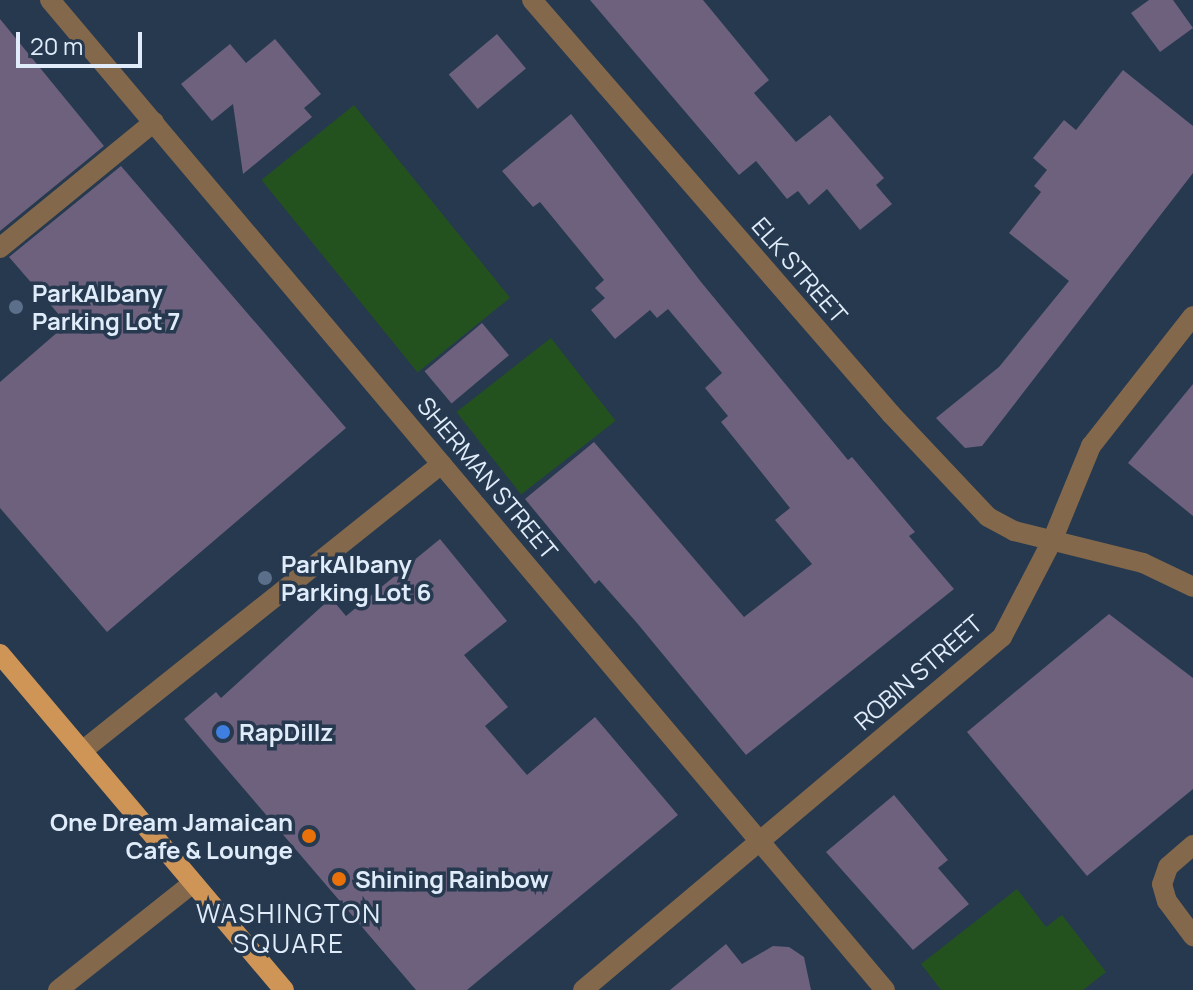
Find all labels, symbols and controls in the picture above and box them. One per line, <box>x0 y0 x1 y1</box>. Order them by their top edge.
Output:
scale bar <box>20 16 146 66</box>
text: 20 m <box>30 29 83 62</box>
street label: ELK STREET <box>746 211 854 329</box>
place label: ParkAlbany Parking Lot 7 <box>32 279 180 335</box>
marker: ParkAlbany Parking Lot 7 <box>7 298 25 316</box>
street label: SHERMAN STREET <box>412 391 564 565</box>
place label: ParkAlbany Parking Lot 6 <box>281 550 431 606</box>
marker: ParkAlbany Parking Lot 6 <box>256 569 274 587</box>
street label: ROBIN STREET <box>848 609 988 735</box>
place label: RapDillz <box>239 718 333 746</box>
marker: RapDillz <box>214 723 232 741</box>
place label: One Dream Jamaican Cafe & Lounge <box>50 808 293 864</box>
marker: One Dream Jamaican Cafe & Lounge <box>300 827 318 845</box>
place label: Shining Rainbow <box>355 865 549 893</box>
marker: Shining Rainbow <box>330 870 348 888</box>
district label: WASHINGTON SQUARE <box>196 898 382 960</box>

